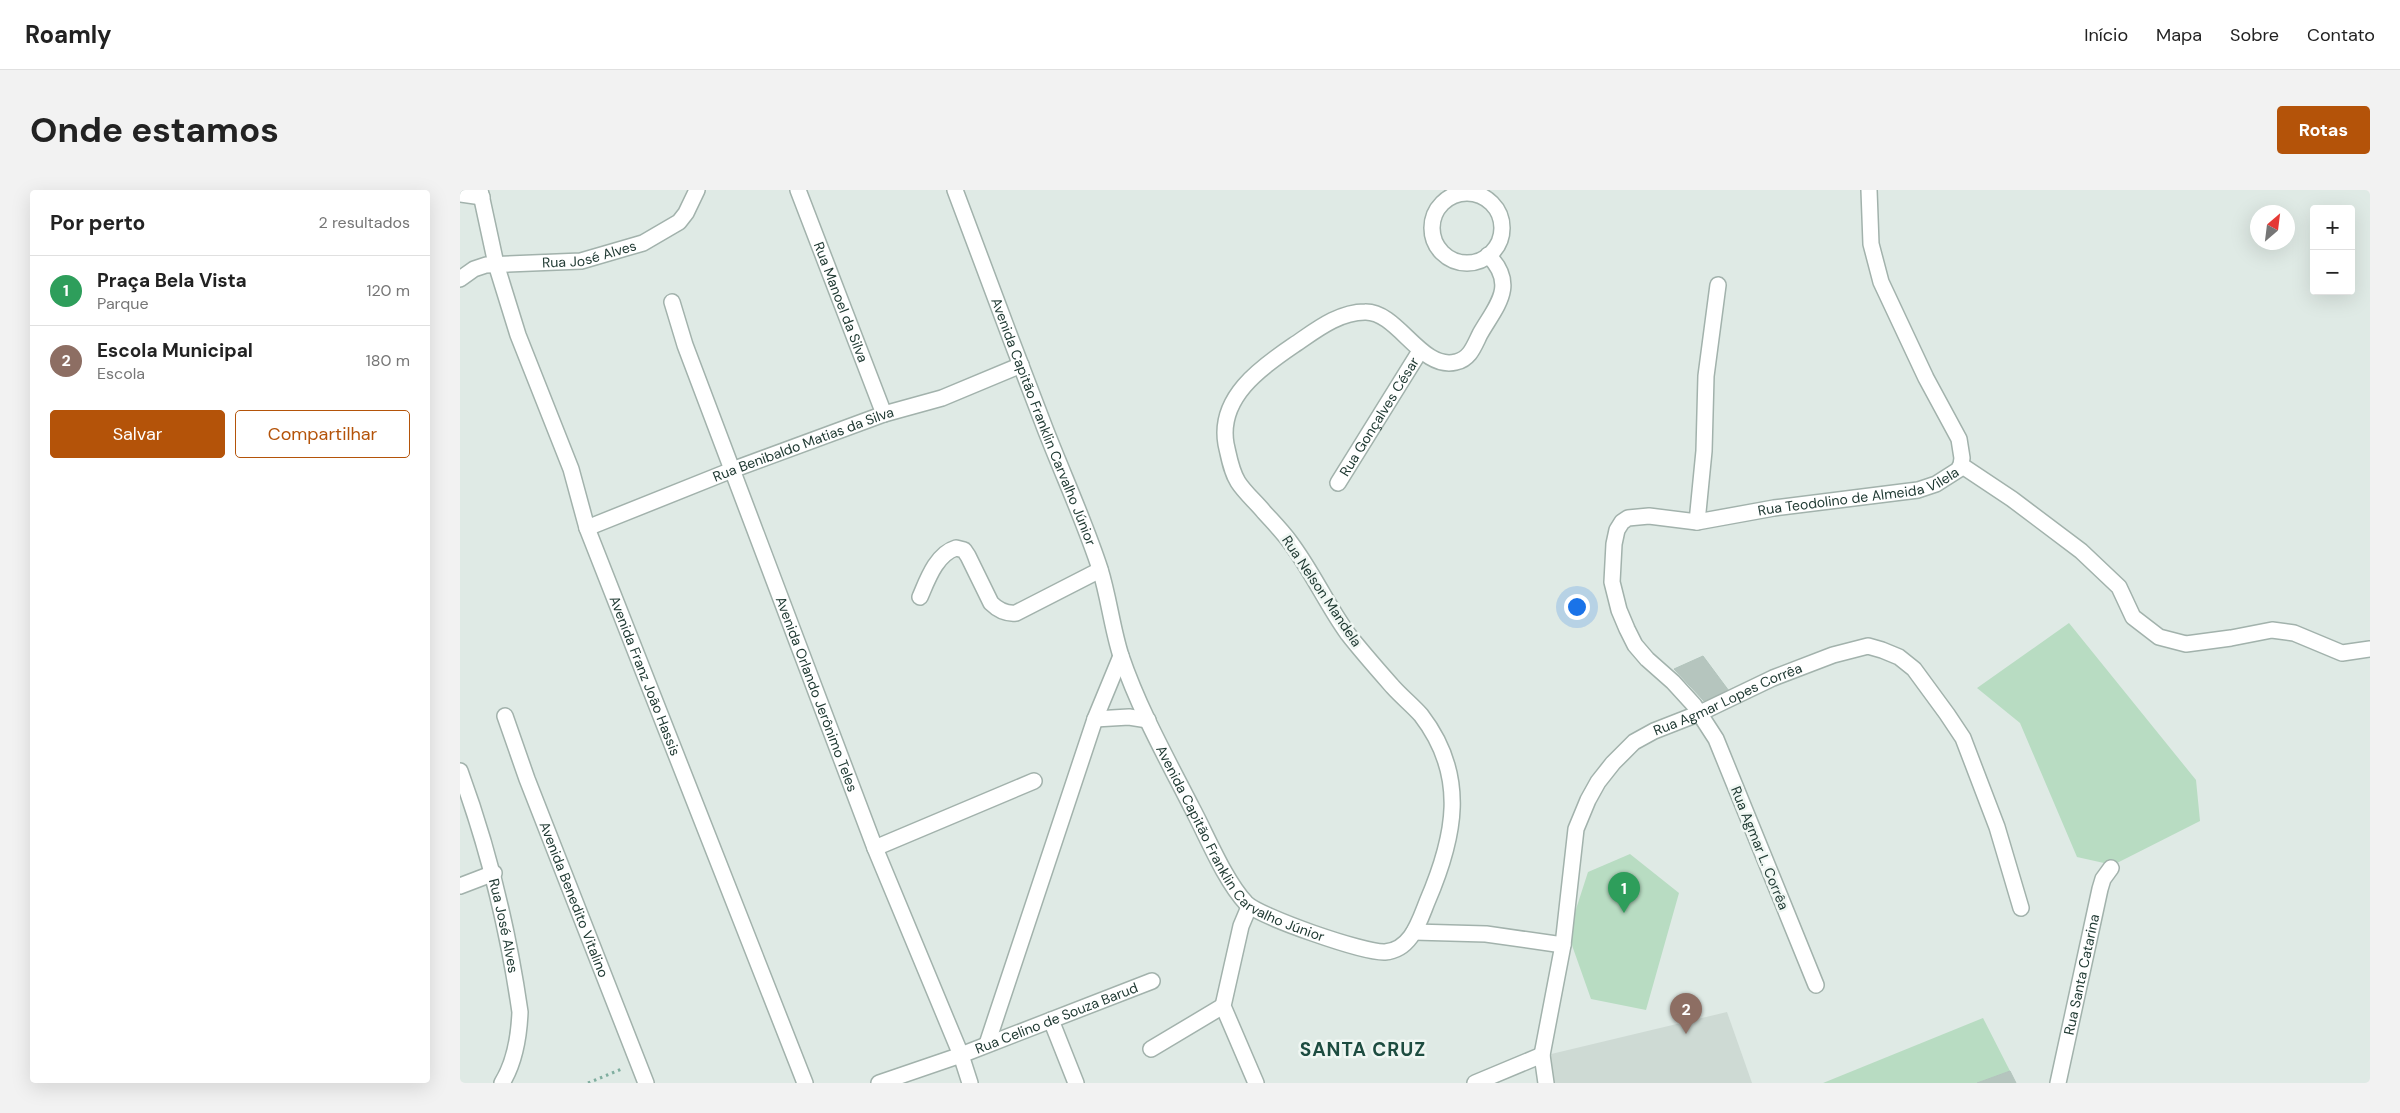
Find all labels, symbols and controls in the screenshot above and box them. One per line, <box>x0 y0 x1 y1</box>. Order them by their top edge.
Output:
text: Roamly <box>25 19 112 50</box>
text: Início <box>2084 23 2128 47</box>
text: Mapa <box>2156 23 2202 47</box>
text: Sobre <box>2230 23 2279 47</box>
text: Contato <box>2307 23 2375 47</box>
button: Rotas <box>2277 106 2370 154</box>
text: Onde estamos <box>30 107 279 153</box>
north arrow <box>2250 205 2295 250</box>
map controls <box>2310 205 2355 295</box>
button: + <box>2310 205 2355 250</box>
text: Por perto <box>50 209 145 237</box>
text: 2 resultados <box>319 212 410 233</box>
street label: Rua José Alves <box>542 236 638 272</box>
street label: Rua Manoel da Silva <box>810 239 872 365</box>
button: − <box>2310 250 2355 295</box>
text: Praça Bela Vista <box>97 268 247 293</box>
text: 1 <box>63 280 69 301</box>
text: 120 m <box>366 280 410 301</box>
text: Parque <box>97 293 149 314</box>
street label: Avenida Capitão Franklin Carvalho Júnior <box>987 295 1100 548</box>
text: Escola Municipal <box>97 338 253 363</box>
text: 2 <box>61 350 71 371</box>
text: 180 m <box>366 350 410 371</box>
street label: Rua Gonçalves César <box>1335 354 1423 480</box>
text: Escola <box>97 363 145 384</box>
street label: Rua Benibaldo Matias da Silva <box>710 403 896 486</box>
button: Salvar <box>50 410 225 458</box>
button: Compartilhar <box>235 410 410 458</box>
street label: Rua Teodolino de Almeida Vilela <box>1756 463 1962 520</box>
street label: Rua Nelson Mandela <box>1278 532 1366 650</box>
street label: Avenida Franz João Hassis <box>606 593 685 758</box>
street label: Avenida Orlando Jerônimo Teles <box>772 594 862 794</box>
your location <box>1564 594 1590 620</box>
street label: Rua Agmar Lopes Corrêa <box>1651 659 1805 739</box>
street label: Avenida Capitão Franklin Carvalho Júnior <box>1152 742 1327 945</box>
street label: Rua Agmar L. Corrêa <box>1727 784 1793 912</box>
street label: Avenida Benedito Vitalino <box>536 819 613 980</box>
pin: 1 <box>1608 872 1640 913</box>
street label: Rua José Alves <box>485 877 523 974</box>
street label: Rua Santa Catarina <box>2060 912 2103 1037</box>
street label: Rua Celino de Souza Barud <box>972 978 1140 1058</box>
pin: 2 <box>1670 993 1702 1034</box>
district label: SANTA CRUZ <box>1300 1037 1426 1062</box>

